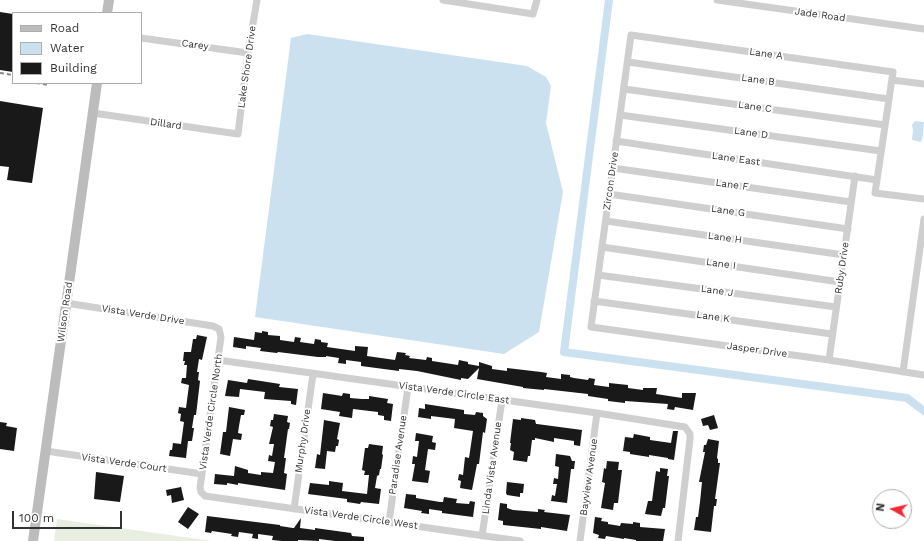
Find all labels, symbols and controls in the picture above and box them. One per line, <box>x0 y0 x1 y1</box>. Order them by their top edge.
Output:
street label: Jade Road <box>794 6 846 24</box>
legend <box>12 12 142 84</box>
text: Road <box>50 21 79 35</box>
street label: Lake Shore Drive <box>235 25 259 109</box>
street label: Carey <box>181 37 209 53</box>
text: Water <box>50 41 84 55</box>
street label: Lane A <box>749 46 783 62</box>
text: Building <box>50 61 97 75</box>
street label: Lane B <box>741 72 775 88</box>
street label: Lane C <box>737 99 773 115</box>
street label: Dillard <box>149 116 183 132</box>
street label: Lane D <box>733 125 769 141</box>
street label: Lane East <box>711 150 761 168</box>
street label: Zircon Drive <box>601 151 621 211</box>
street label: Lane F <box>715 177 749 193</box>
street label: Lane G <box>710 203 746 219</box>
street label: Lane H <box>707 230 743 246</box>
street label: Ruby Drive <box>832 241 852 295</box>
street label: Lane I <box>705 256 737 272</box>
street label: Wilson Road <box>55 281 75 343</box>
street label: Lane J <box>700 283 734 299</box>
street label: Vista Verde Drive <box>101 303 185 327</box>
street label: Lane K <box>696 309 730 325</box>
street label: Jasper Drive <box>726 340 788 360</box>
street label: Vista Verde Circle North <box>197 353 225 471</box>
street label: Vista Verde Circle East <box>398 379 510 407</box>
street label: Murphy Drive <box>293 408 313 474</box>
street label: Paradise Avenue <box>386 414 410 496</box>
street label: Linda Vista Avenue <box>480 421 504 515</box>
street label: Bayview Avenue <box>578 438 600 516</box>
street label: Vista Verde Court <box>81 451 167 475</box>
north arrow <box>872 489 912 529</box>
text: N <box>874 502 888 512</box>
scale bar <box>14 503 124 529</box>
street label: Vista Verde Circle West <box>303 504 419 532</box>
text: 100 m <box>19 511 54 525</box>

